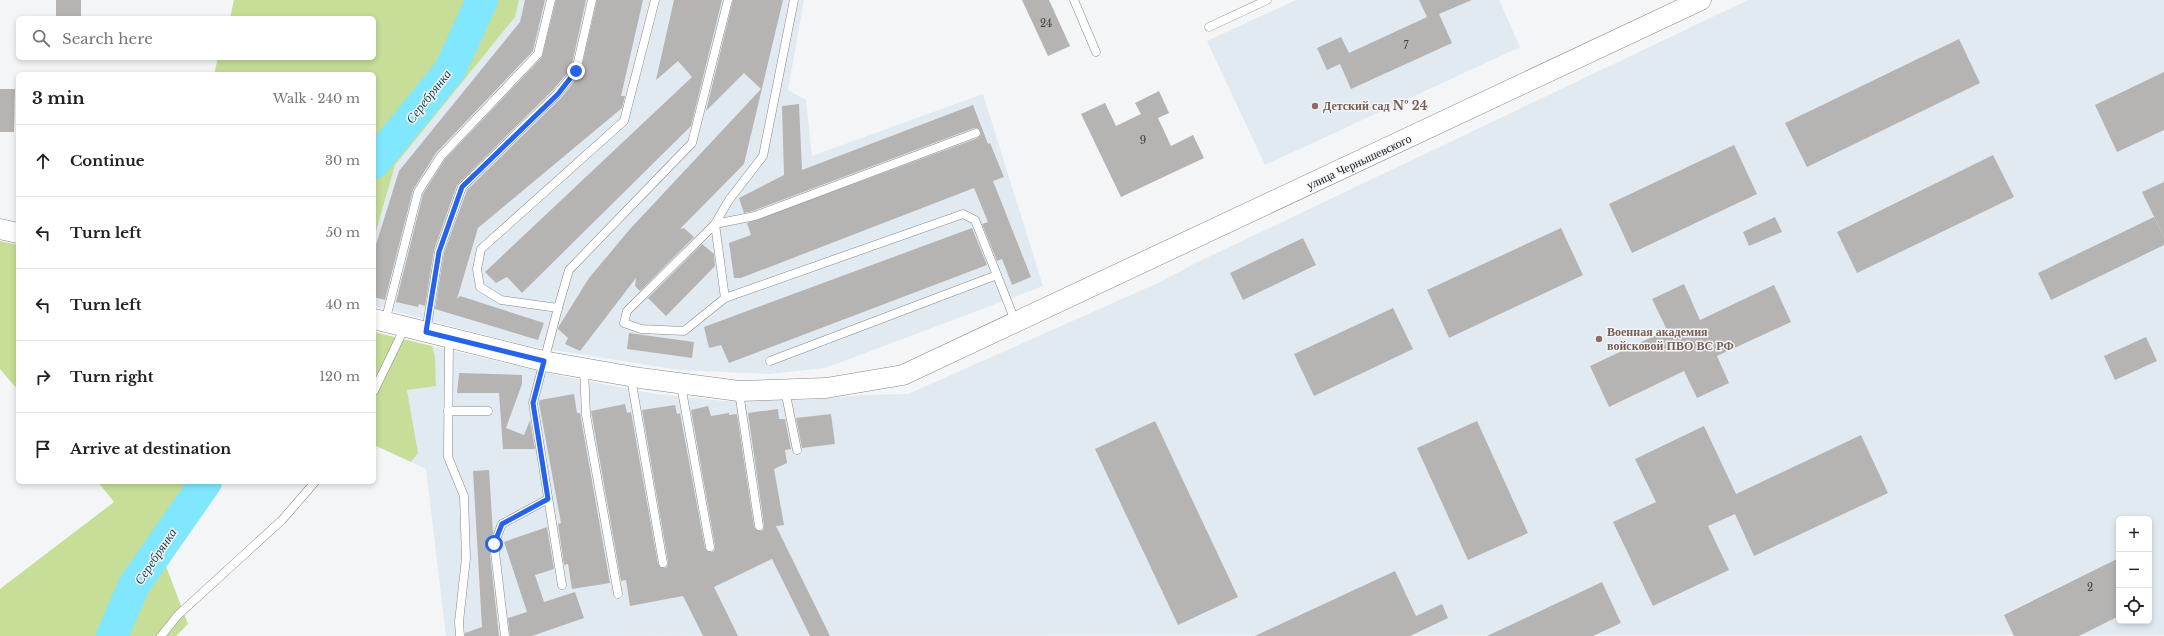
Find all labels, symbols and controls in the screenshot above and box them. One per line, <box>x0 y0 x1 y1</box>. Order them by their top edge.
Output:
search box <box>16 16 376 60</box>
house number: 24 <box>1040 17 1052 30</box>
icon: search <box>30 27 52 49</box>
text: Search here <box>62 29 153 48</box>
house number: 7 <box>1403 39 1409 52</box>
route end <box>567 62 585 80</box>
water label: Серебрянка <box>402 65 455 127</box>
text: 3 min <box>32 88 85 109</box>
text: Walk · 240 m <box>273 90 360 107</box>
place label: Детский сад № 24 <box>1323 98 1428 113</box>
marker: Детский сад № 24 <box>1310 101 1320 111</box>
street label: улица Чернышевского <box>1304 131 1414 192</box>
house number: 9 <box>1140 134 1146 147</box>
icon: ahead <box>32 150 54 172</box>
text: Continue <box>70 151 145 170</box>
text: 30 m <box>325 152 360 169</box>
icon: left <box>32 222 54 244</box>
text: Turn left <box>70 223 141 242</box>
text: 50 m <box>326 224 360 241</box>
icon: left <box>32 294 54 316</box>
text: Turn left <box>70 295 141 314</box>
text: 40 m <box>325 296 360 313</box>
place label: Военная академия войсковой ПВО ВС РФ <box>1607 324 1734 353</box>
marker: Военная академия войсковой ПВО ВС РФ <box>1594 334 1604 344</box>
icon: right <box>32 366 54 388</box>
text: Turn right <box>70 367 153 386</box>
text: 120 m <box>319 368 360 385</box>
icon: arrive <box>32 438 54 460</box>
text: Arrive at destination <box>70 439 231 458</box>
map controls <box>2116 516 2152 624</box>
button: + <box>2116 516 2152 552</box>
water label: Серебрянка <box>130 524 181 588</box>
route start <box>485 535 503 553</box>
button: − <box>2116 552 2152 588</box>
house number: 2 <box>2087 581 2093 594</box>
button: locate <box>2116 588 2152 624</box>

